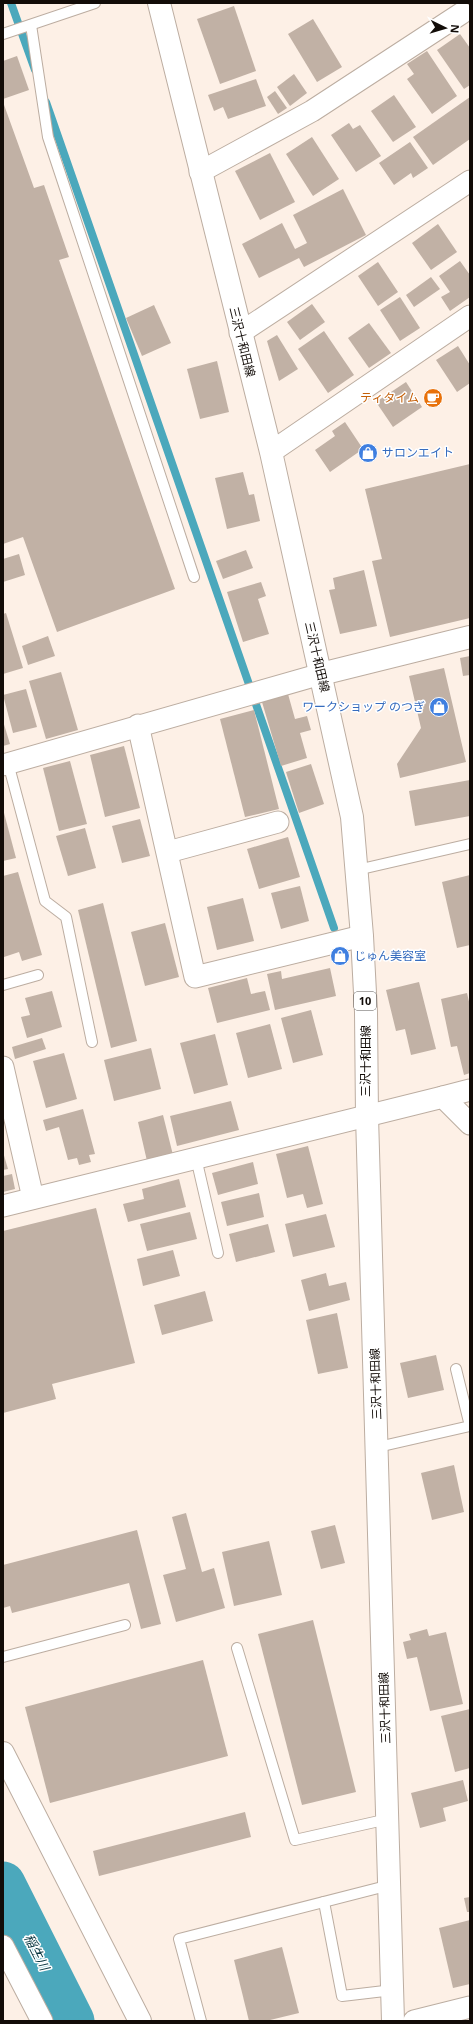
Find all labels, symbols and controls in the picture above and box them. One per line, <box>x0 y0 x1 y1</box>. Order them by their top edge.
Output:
north arrow <box>425 8 465 48</box>
text: N <box>448 24 463 34</box>
street label: 三沢十和田線 <box>226 305 259 379</box>
cafe icon: ティタイム <box>422 387 444 409</box>
place label: ティタイム <box>360 389 419 406</box>
shop icon: サロンエイト <box>357 442 379 464</box>
place label: サロンエイト <box>382 444 454 461</box>
street label: 三沢十和田線 <box>301 620 334 694</box>
shop icon: ワークショップ のつぎ <box>428 696 450 718</box>
place label: ワークショップ のつぎ <box>302 698 425 715</box>
shop icon: じゅん美容室 <box>329 945 351 967</box>
place label: じゅん美容室 <box>354 947 426 964</box>
road number: 10 <box>354 992 376 1010</box>
street label: 三沢十和田線 <box>357 1025 374 1097</box>
street label: 三沢十和田線 <box>366 1348 385 1420</box>
street label: 三沢十和田線 <box>375 1672 394 1744</box>
water label: 稲生川 <box>20 1931 55 1975</box>

